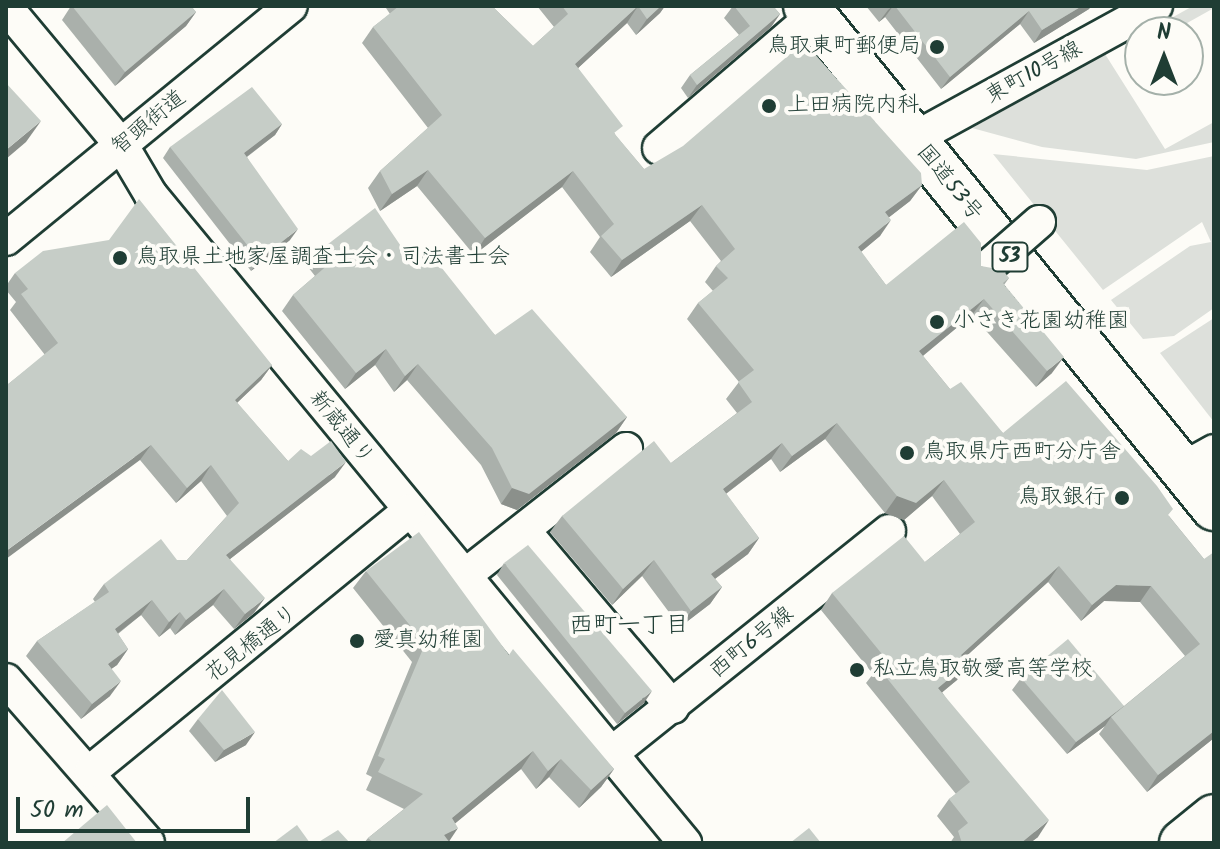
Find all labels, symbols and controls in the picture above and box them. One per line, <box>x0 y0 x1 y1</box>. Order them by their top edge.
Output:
north arrow <box>1124 16 1204 96</box>
text: N <box>1157 16 1171 51</box>
place label: 鳥取東町郵便局 <box>767 34 921 60</box>
street label: 東町10号線 <box>981 36 1087 110</box>
marker: 鳥取東町郵便局 <box>928 38 946 56</box>
street label: 智頭街道 <box>106 85 192 161</box>
place label: 上田病院内科 <box>787 93 919 119</box>
marker: 上田病院内科 <box>758 95 780 117</box>
street label: 国道53号 <box>910 140 988 226</box>
road number: 53 <box>990 241 1030 273</box>
place label: 鳥取県土地家屋調査士会・司法書士会 <box>136 245 510 271</box>
marker: 鳥取県土地家屋調査士会・司法書士会 <box>111 249 129 267</box>
place label: 小さき花園幼稚園 <box>953 309 1129 335</box>
marker: 小さき花園幼稚園 <box>928 313 946 331</box>
street label: 新蔵通り <box>303 385 379 471</box>
place label: 鳥取県庁西町分庁舎 <box>923 440 1121 466</box>
marker: 鳥取県庁西町分庁舎 <box>898 444 916 462</box>
place label: 鳥取銀行 <box>1018 485 1106 511</box>
marker: 鳥取銀行 <box>1113 489 1131 507</box>
street label: 花見橋通り <box>201 600 303 688</box>
street label: 西町6号線 <box>705 601 799 685</box>
district label: 西町一丁目 <box>569 612 689 640</box>
place label: 愛真幼稚園 <box>373 628 483 654</box>
marker: 愛真幼稚園 <box>348 632 366 650</box>
place label: 私立鳥取敬愛高等学校 <box>873 657 1093 683</box>
marker: 私立鳥取敬愛高等学校 <box>848 661 866 679</box>
scale bar <box>20 781 254 831</box>
text: 50 m <box>30 791 84 830</box>

